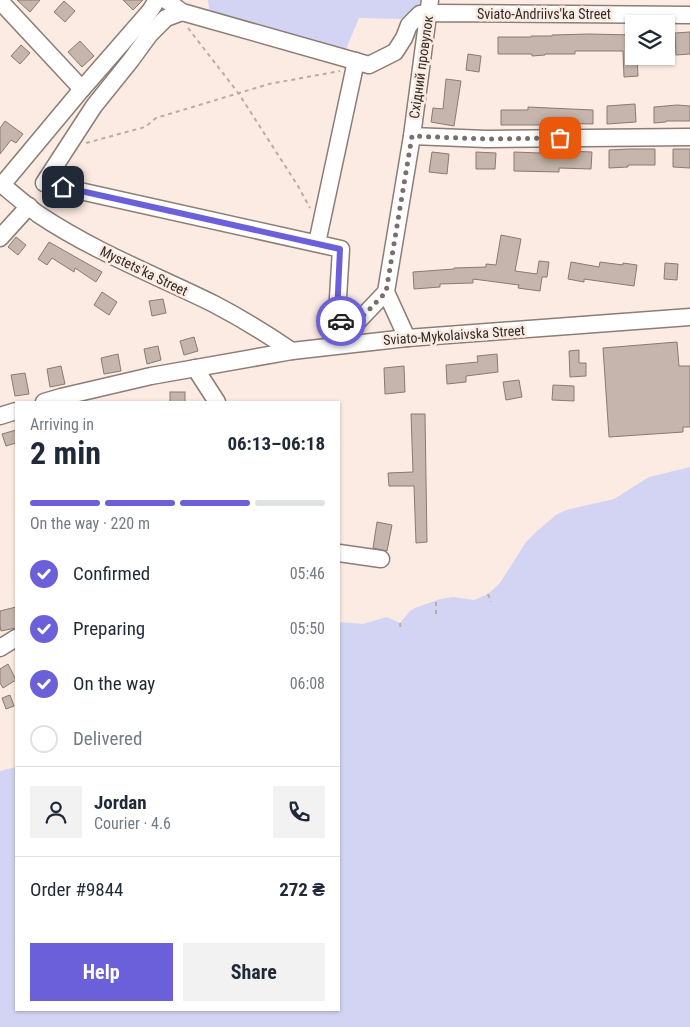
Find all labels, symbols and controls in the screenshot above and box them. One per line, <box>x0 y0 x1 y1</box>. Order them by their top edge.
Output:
street label: Sviato-Andriivs'ka Street <box>477 6 611 22</box>
street label: Східний провулок <box>406 14 436 120</box>
map controls <box>625 15 675 65</box>
button: layers <box>625 15 675 65</box>
pin <box>539 117 581 159</box>
icon: bag <box>546 124 574 152</box>
pin <box>42 166 84 208</box>
icon: home <box>49 173 77 201</box>
street label: Mystets'ka Street <box>98 243 190 299</box>
courier <box>316 296 366 346</box>
icon: car <box>327 307 355 335</box>
street label: Sviato-Mykolaivska Street <box>383 322 525 348</box>
text: Arriving in <box>30 415 94 434</box>
text: 06:13–06:18 <box>227 432 325 455</box>
text: 2 min <box>30 434 101 472</box>
text: On the way · 220 m <box>30 514 150 533</box>
icon: check <box>30 560 58 588</box>
text: Confirmed <box>73 562 150 585</box>
text: 05:46 <box>290 564 325 583</box>
icon: check <box>30 615 58 643</box>
text: Preparing <box>73 617 145 640</box>
text: 05:50 <box>290 619 325 638</box>
icon: check <box>30 670 58 698</box>
text: On the way <box>73 672 155 695</box>
text: 06:08 <box>290 674 325 693</box>
text: Delivered <box>73 727 142 750</box>
button: person <box>30 786 82 838</box>
button: phone <box>273 786 325 838</box>
text: Jordan <box>94 791 147 814</box>
text: Courier · 4.6 <box>94 814 171 833</box>
text: Order #9844 <box>30 878 123 901</box>
text: 272 ₴ <box>279 878 325 901</box>
button: Help <box>30 943 173 1001</box>
button: Share <box>183 943 325 1001</box>

